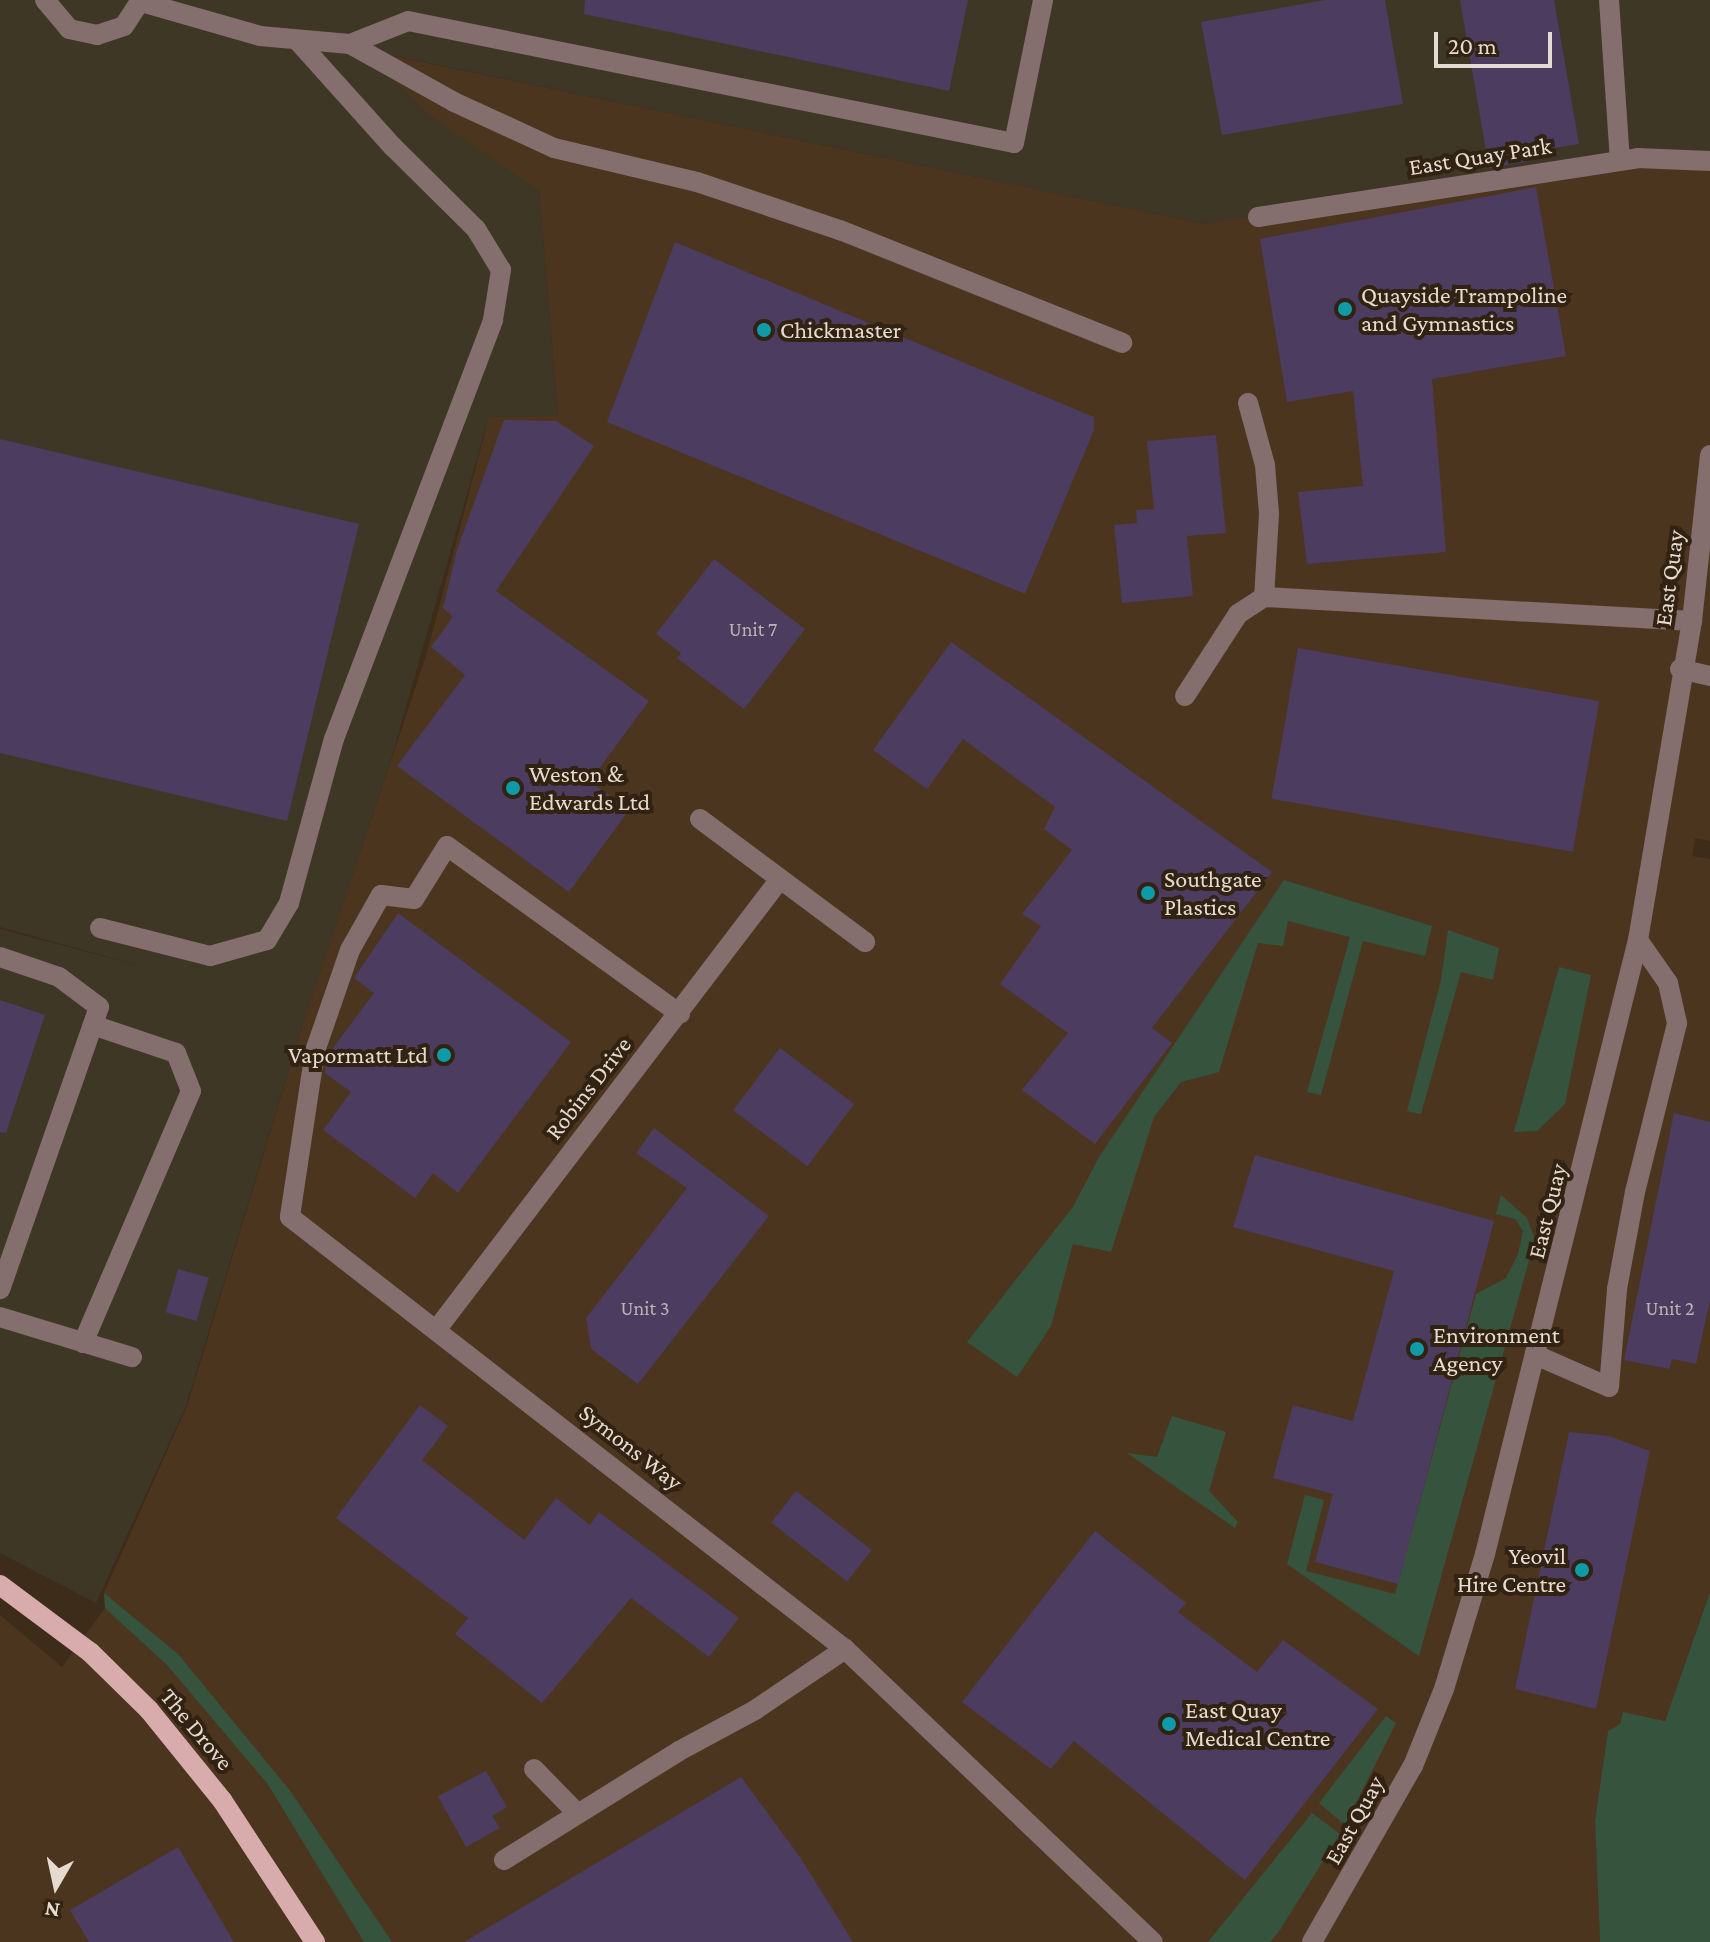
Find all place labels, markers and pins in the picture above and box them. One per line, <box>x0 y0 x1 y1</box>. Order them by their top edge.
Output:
place label: Quayside Trampoline and Gymnastics <box>1361 281 1567 337</box>
marker: Quayside Trampoline and Gymnastics <box>1336 300 1354 318</box>
place label: Chickmaster <box>780 316 901 344</box>
marker: Chickmaster <box>755 321 773 339</box>
place label: Weston & Edwards Ltd <box>529 760 650 816</box>
marker: Weston & Edwards Ltd <box>504 779 522 797</box>
place label: Southgate Plastics <box>1164 865 1262 921</box>
marker: Southgate Plastics <box>1139 884 1157 902</box>
place label: Vapormatt Ltd <box>288 1041 428 1069</box>
marker: Vapormatt Ltd <box>435 1046 453 1064</box>
place label: Environment Agency <box>1433 1321 1560 1377</box>
marker: Environment Agency <box>1408 1340 1426 1358</box>
place label: Yeovil Hire Centre <box>1457 1542 1566 1598</box>
marker: Yeovil Hire Centre <box>1573 1561 1591 1579</box>
place label: East Quay Medical Centre <box>1185 1696 1330 1752</box>
marker: East Quay Medical Centre <box>1160 1715 1178 1733</box>

